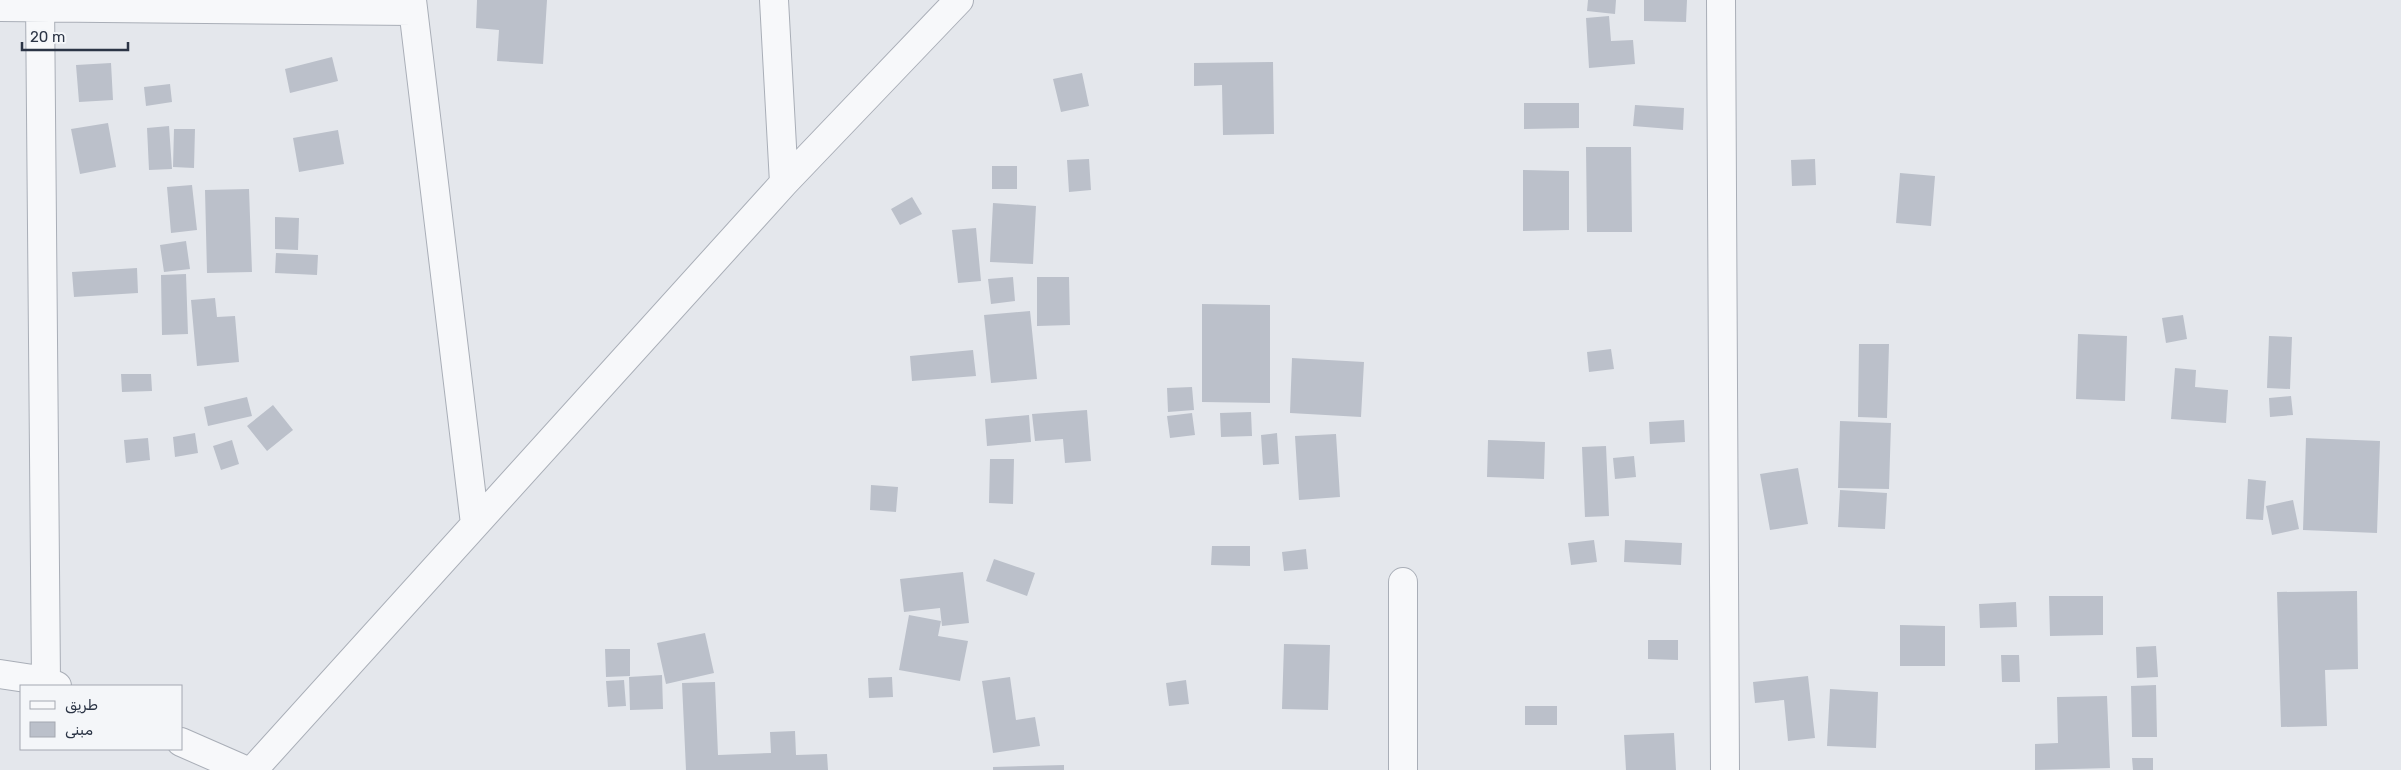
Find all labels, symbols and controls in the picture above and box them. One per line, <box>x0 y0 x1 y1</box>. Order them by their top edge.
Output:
scale bar <box>22 20 129 52</box>
text: 20 m <box>30 28 65 46</box>
legend <box>20 685 182 750</box>
text: طريق <box>65 696 98 714</box>
text: مبنى <box>65 721 93 739</box>

